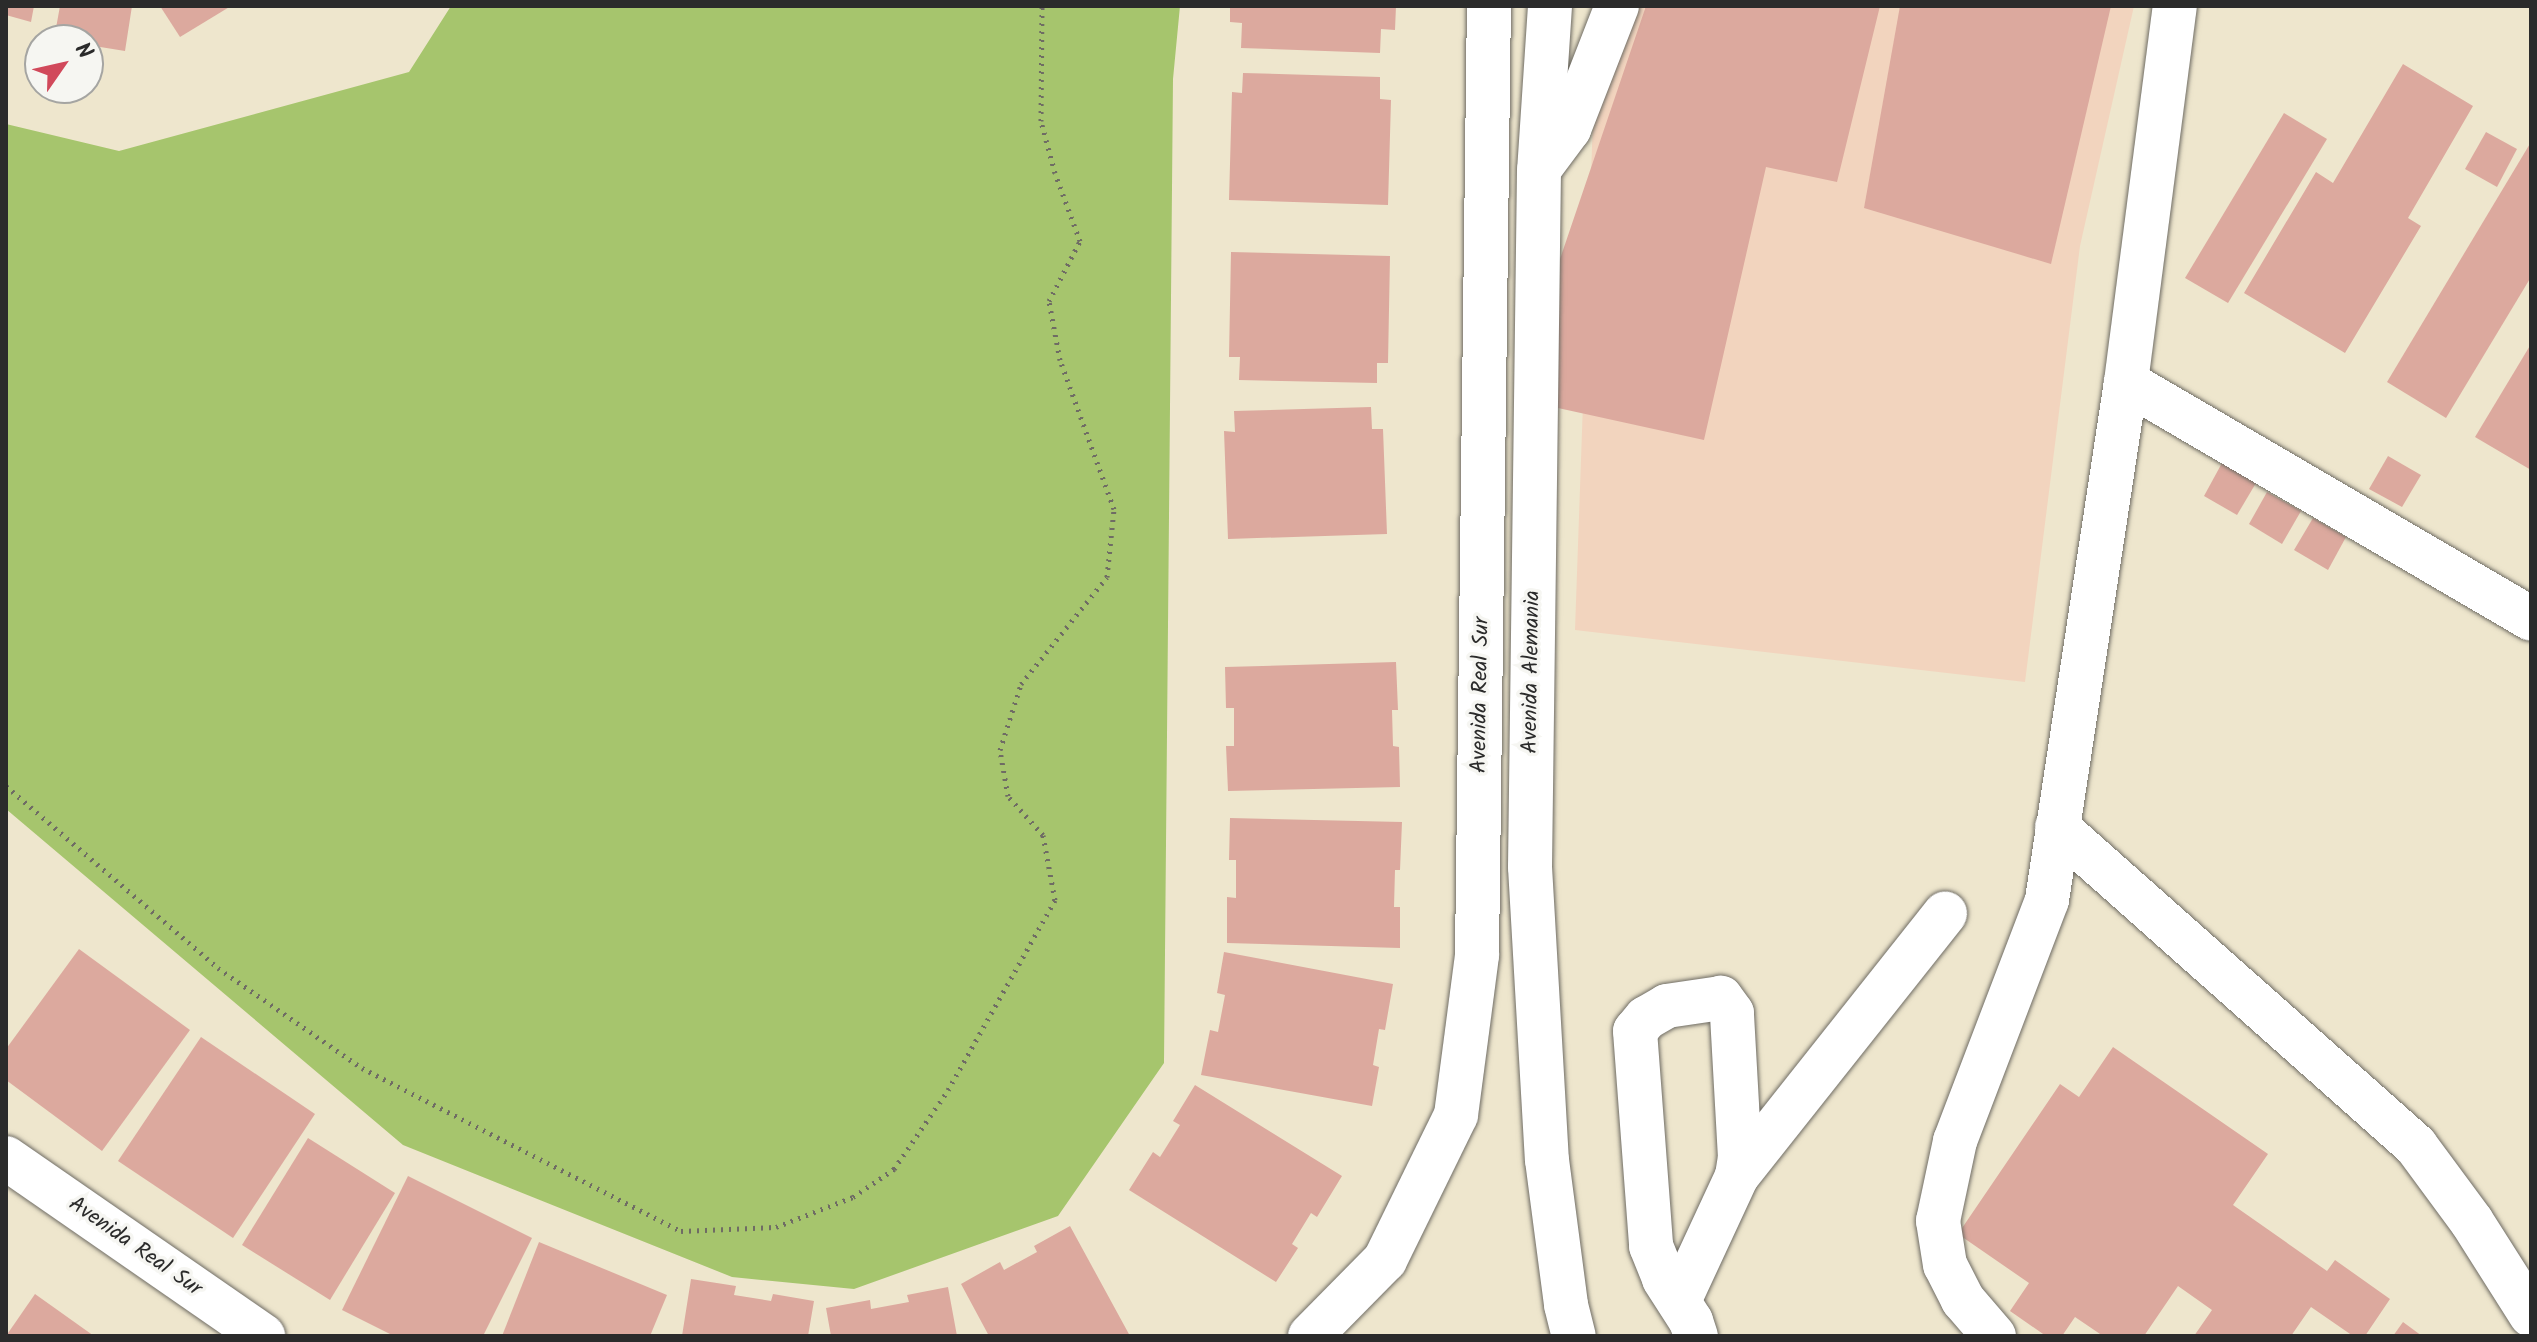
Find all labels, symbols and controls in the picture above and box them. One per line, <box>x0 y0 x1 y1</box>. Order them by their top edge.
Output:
north arrow <box>24 24 104 104</box>
text: N <box>64 36 101 67</box>
street label: Avenida Alemania <box>1517 590 1547 754</box>
street label: Avenida Real Sur <box>1466 617 1496 773</box>
street label: Avenida Real Sur <box>63 1191 207 1303</box>

